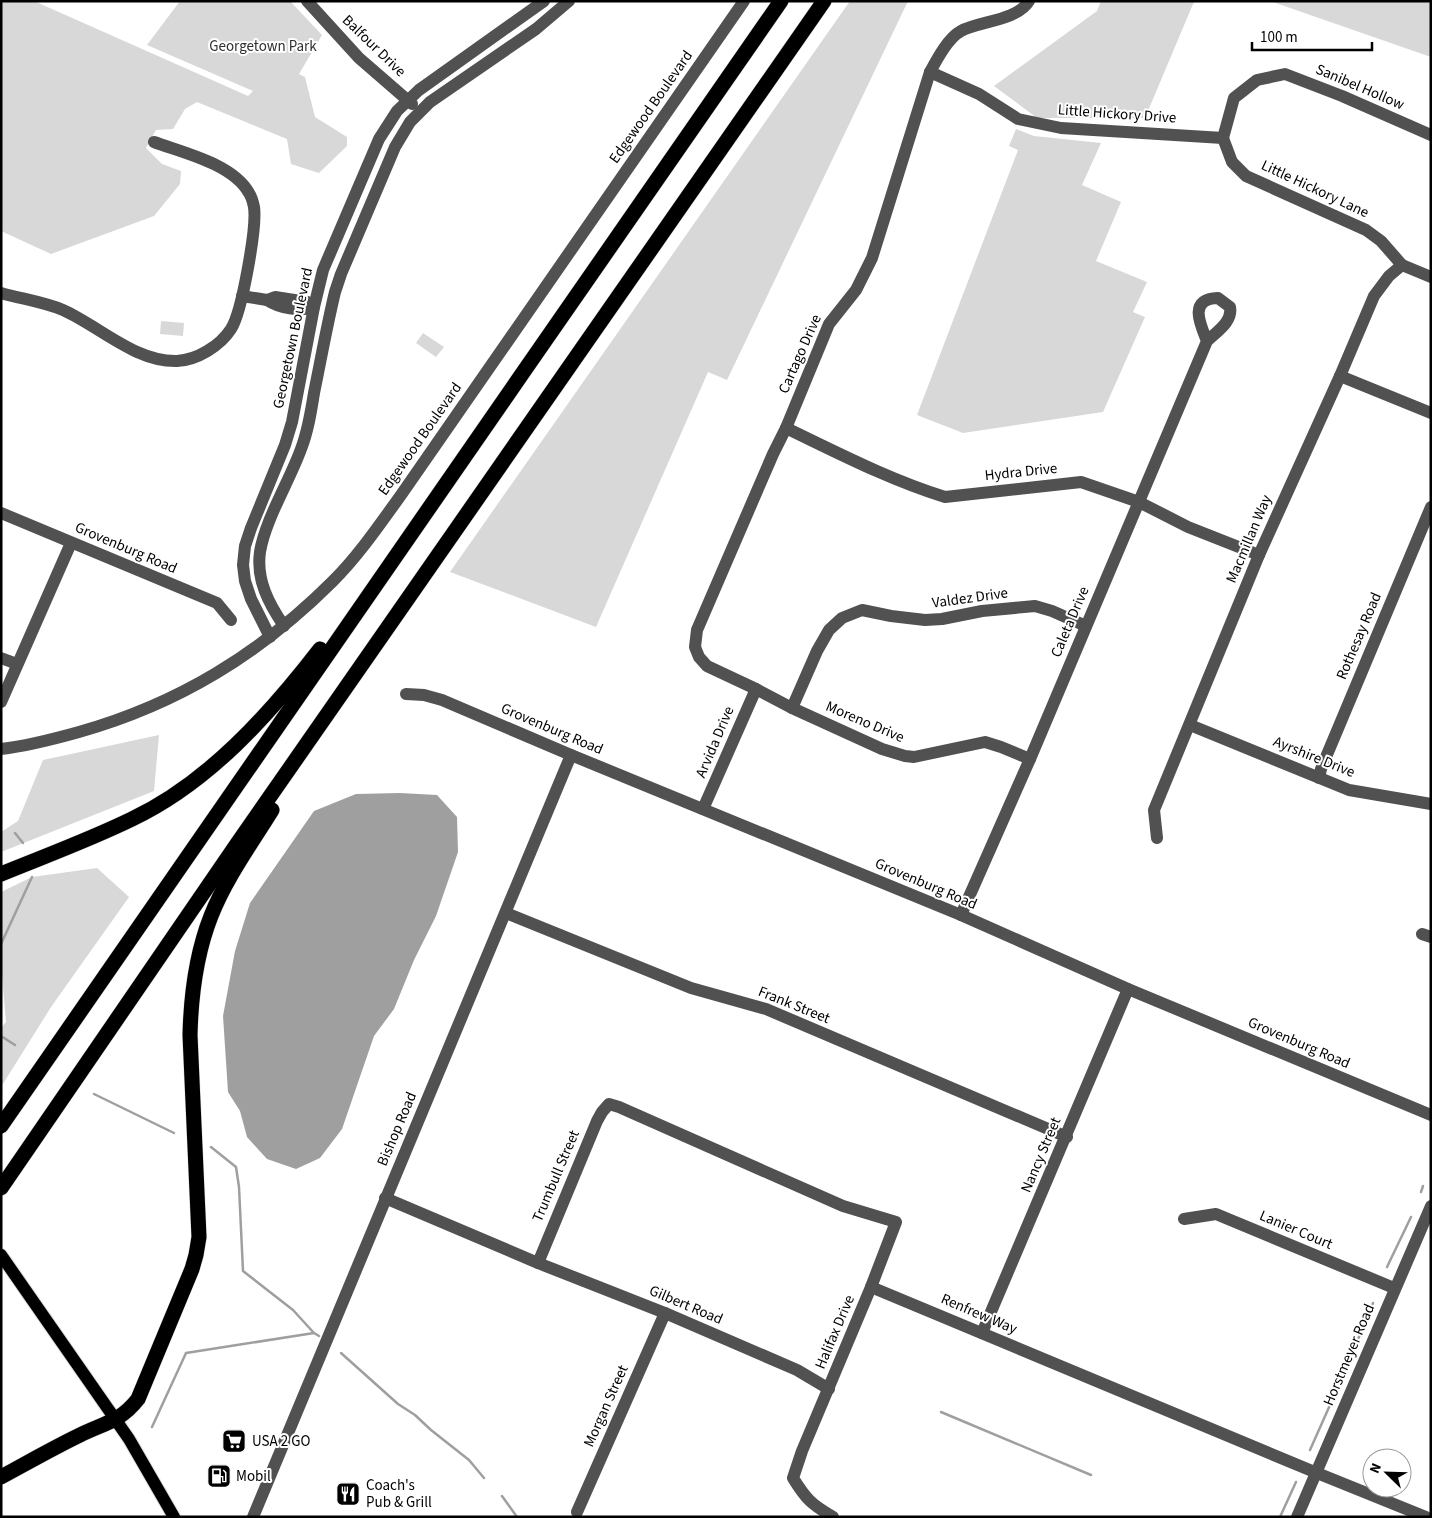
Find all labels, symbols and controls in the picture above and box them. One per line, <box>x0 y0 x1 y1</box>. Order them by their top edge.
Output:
street label: Balfour Drive <box>337 10 411 82</box>
scale bar <box>1252 20 1372 52</box>
text: 100 m <box>1260 27 1298 48</box>
park label: Georgetown Park <box>209 36 317 57</box>
street label: Edgewood Boulevard <box>604 46 698 168</box>
street label: Sanibel Hollow <box>1312 59 1408 115</box>
street label: Little Hickory Drive <box>1057 99 1177 129</box>
street label: Little Hickory Lane <box>1258 155 1372 223</box>
street label: Georgetown Boulevard <box>268 266 318 410</box>
street label: Cartago Drive <box>773 311 827 397</box>
street label: Edgewood Boulevard <box>373 378 467 500</box>
street label: Hydra Drive <box>984 458 1058 486</box>
street label: Macmillan Way <box>1221 492 1277 586</box>
street label: Grovenburg Road <box>72 517 180 579</box>
street label: Valdez Drive <box>931 582 1009 614</box>
street label: Caleta Drive <box>1046 583 1094 661</box>
street label: Rothesay Road <box>1331 589 1387 683</box>
street label: Moreno Drive <box>823 696 907 748</box>
street label: Grovenburg Road <box>498 698 606 760</box>
street label: Arvida Drive <box>691 703 739 781</box>
street label: Ayrshire Drive <box>1270 731 1358 783</box>
street label: Grovenburg Road <box>872 853 980 915</box>
street label: Frank Street <box>755 981 833 1029</box>
street label: Grovenburg Road <box>1245 1012 1353 1074</box>
street label: Bishop Road <box>372 1089 422 1169</box>
street label: Nancy Street <box>1016 1114 1066 1196</box>
street label: Trumbull Street <box>527 1127 585 1225</box>
street label: Lanier Court <box>1256 1205 1336 1255</box>
street label: Gilbert Road <box>646 1280 726 1330</box>
street label: Renfrew Way <box>938 1289 1020 1339</box>
street label: Halifax Drive <box>810 1292 860 1372</box>
street label: Horstmeyer Road <box>1318 1301 1380 1409</box>
street label: Morgan Street <box>579 1362 633 1450</box>
supermarket icon: USA 2 GO <box>221 1428 247 1454</box>
place label: USA 2 GO <box>252 1431 310 1452</box>
north arrow <box>1362 1448 1412 1498</box>
text: N <box>1365 1460 1387 1477</box>
fuel station icon: Mobil <box>206 1463 232 1489</box>
place label: Mobil <box>236 1466 271 1487</box>
place label: Coach's Pub & Grill <box>366 1475 432 1513</box>
restaurant icon: Coach's Pub & Grill <box>335 1481 361 1507</box>

